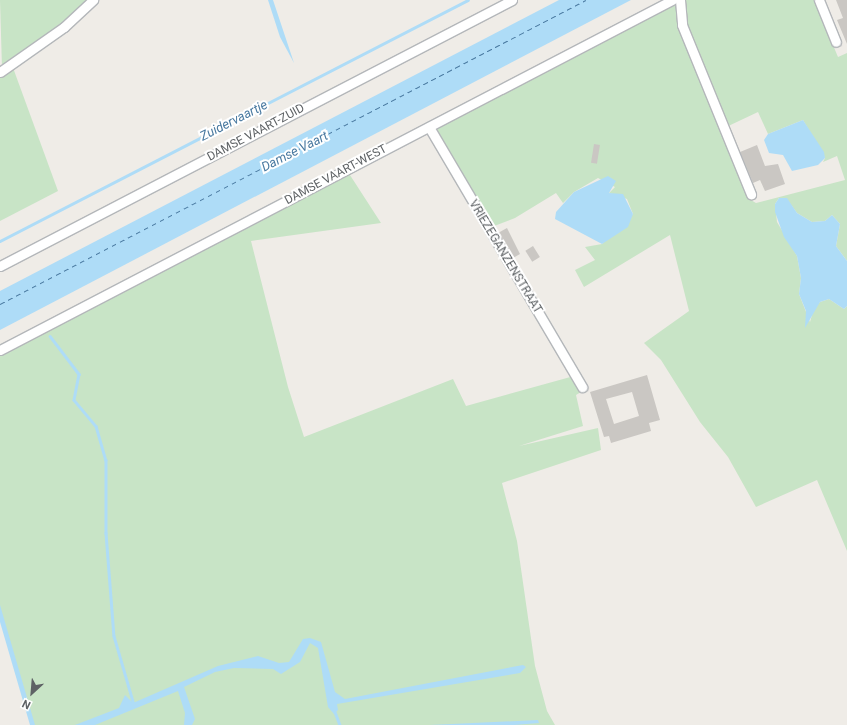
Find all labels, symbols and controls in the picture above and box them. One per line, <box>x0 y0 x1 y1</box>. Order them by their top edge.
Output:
water label: Zuidervaartje <box>198 97 270 145</box>
street label: DAMSE VAART-ZUID <box>205 101 307 165</box>
water label: Damse Vaart <box>259 129 331 175</box>
street label: DAMSE VAART-WEST <box>282 142 390 208</box>
street label: VRIEZEGANZENSTRAAT <box>465 198 545 316</box>
north arrow <box>12 673 52 713</box>
text: N <box>20 697 33 712</box>

